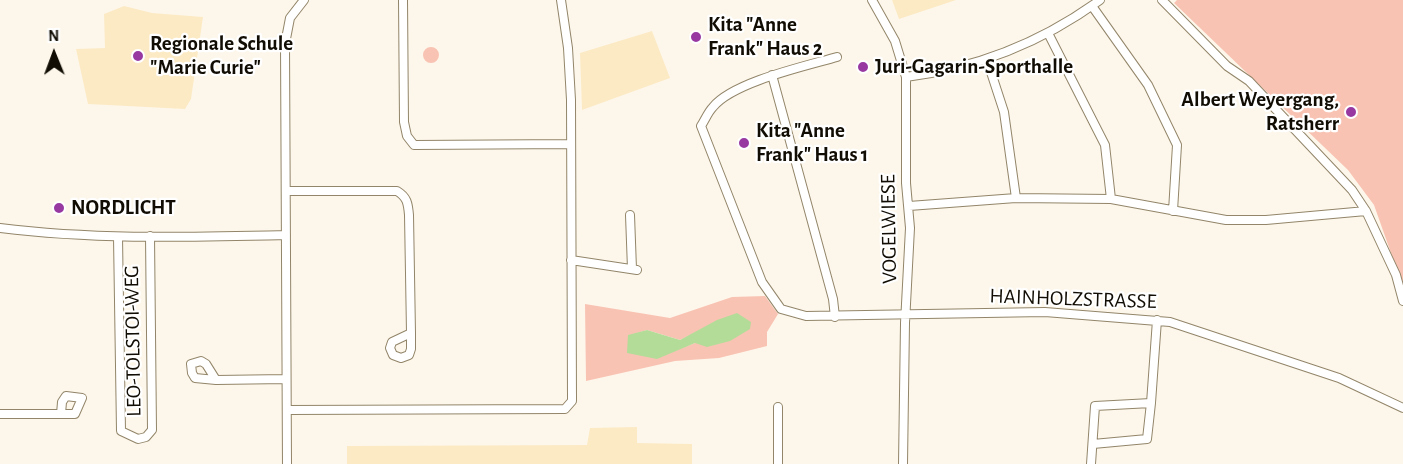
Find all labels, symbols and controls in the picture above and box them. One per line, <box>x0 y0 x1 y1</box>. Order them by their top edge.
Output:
place label: Kita "Anne Frank" Haus 2 <box>708 12 823 62</box>
north arrow <box>24 24 84 84</box>
text: N <box>48 28 59 44</box>
marker: Kita "Anne Frank" Haus 2 <box>689 30 703 44</box>
place label: Regionale Schule "Marie Curie" <box>150 31 293 81</box>
marker: Regionale Schule "Marie Curie" <box>131 49 145 63</box>
place label: Juri-Gagarin-Sporthalle <box>875 54 1073 80</box>
marker: Juri-Gagarin-Sporthalle <box>856 60 870 74</box>
place label: Albert Weyergang, Ratsherr <box>1181 87 1339 137</box>
marker: Albert Weyergang, Ratsherr <box>1344 105 1358 119</box>
place label: Kita "Anne Frank" Haus 1 <box>756 118 868 168</box>
marker: Kita "Anne Frank" Haus 1 <box>737 136 751 150</box>
street label: VOGELWIESE <box>875 174 903 284</box>
place label: NORDLICHT <box>71 195 176 221</box>
marker: NORDLICHT <box>52 201 66 215</box>
street label: LEO-TOLSTOI-WEG <box>119 265 147 417</box>
street label: HAINHOLZSTRASSE <box>989 283 1157 315</box>

